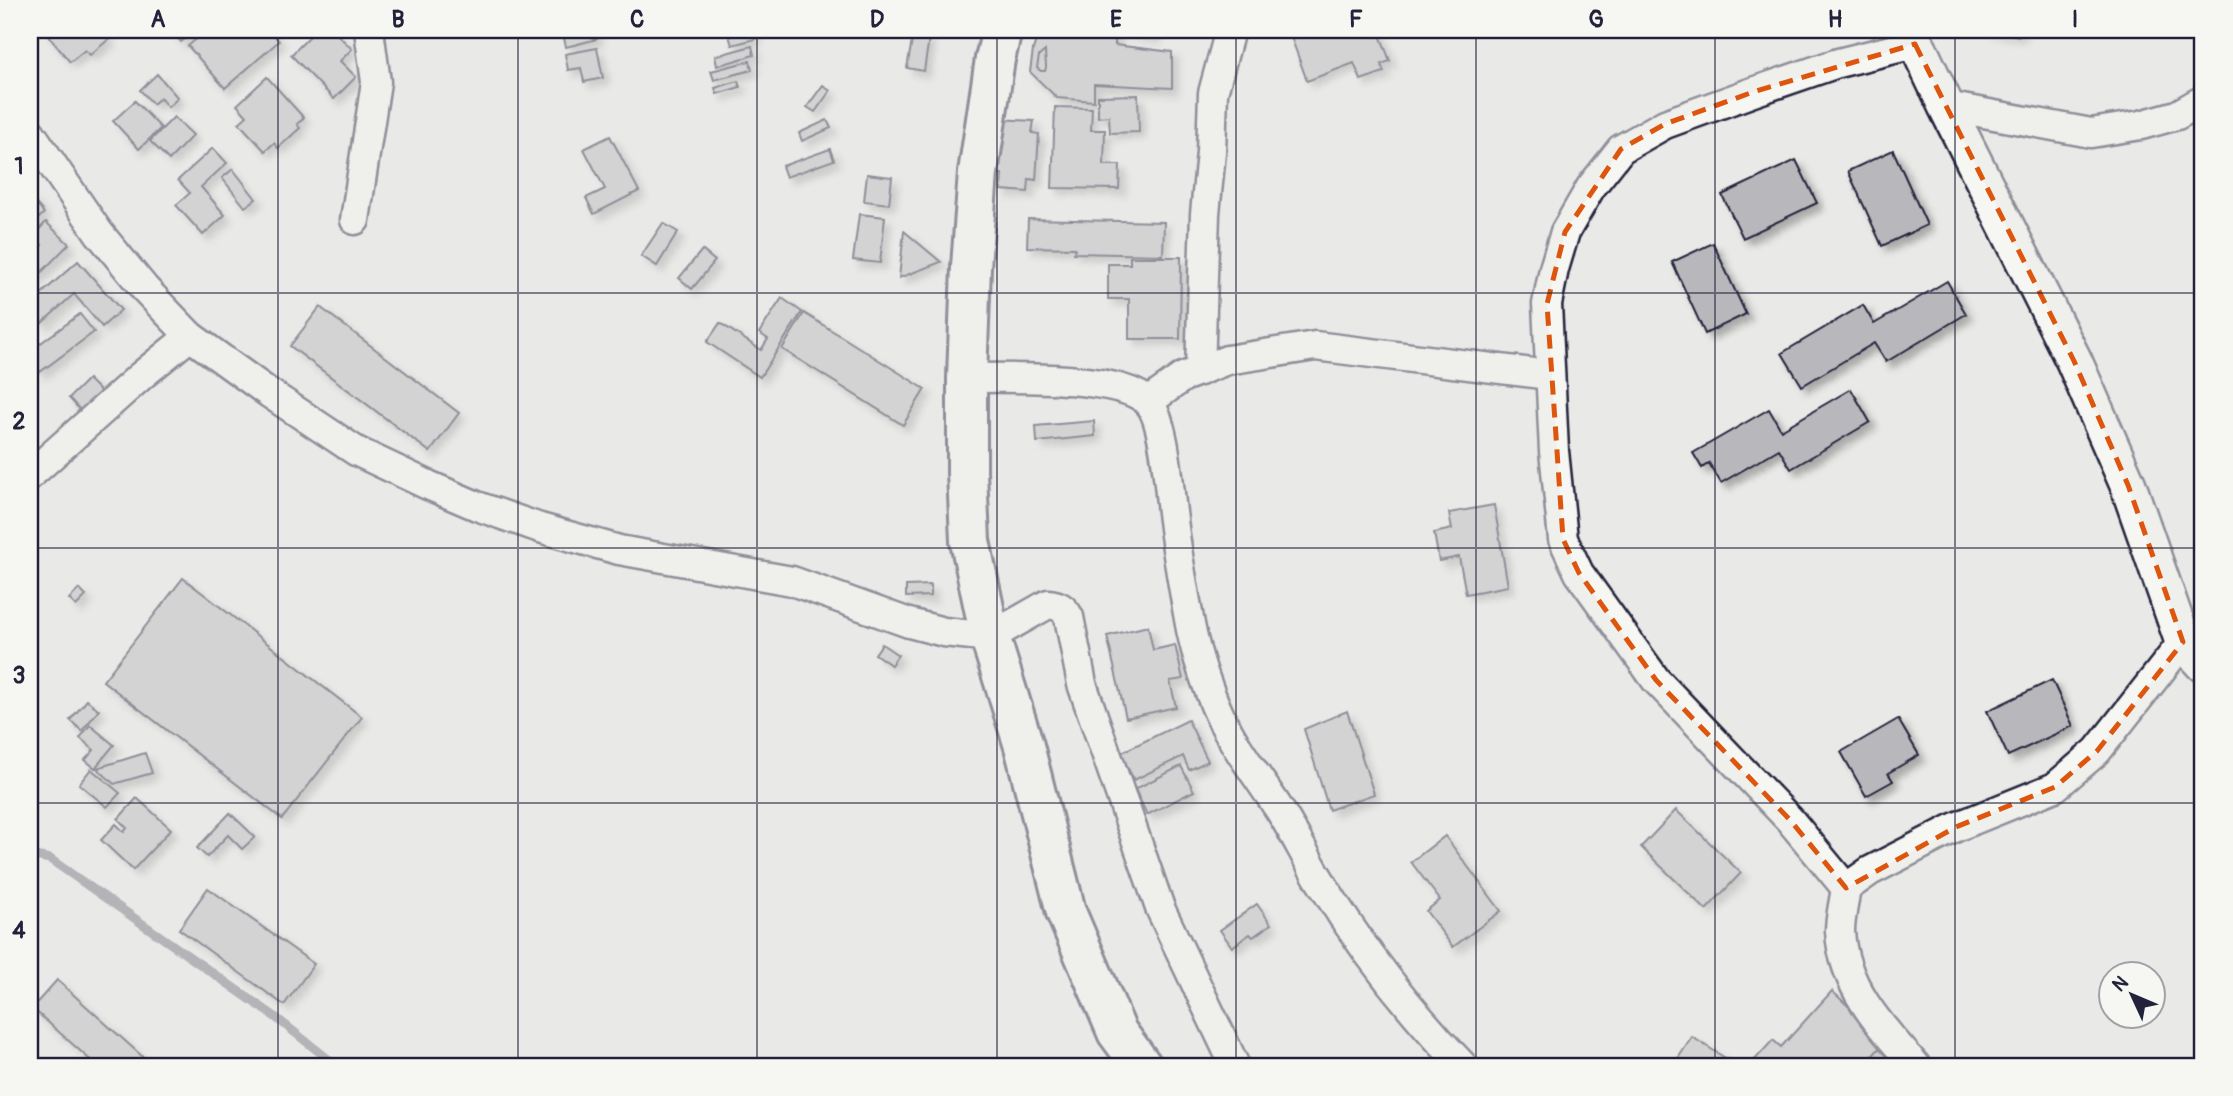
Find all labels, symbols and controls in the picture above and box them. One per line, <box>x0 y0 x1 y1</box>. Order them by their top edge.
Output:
text: A <box>151 5 166 34</box>
text: B <box>391 5 405 34</box>
text: C <box>630 5 644 34</box>
text: D <box>870 5 884 34</box>
text: E <box>1110 5 1122 34</box>
text: F <box>1349 5 1363 34</box>
text: G <box>1588 5 1604 34</box>
text: H <box>1828 5 1842 34</box>
text: I <box>2072 5 2078 34</box>
text: 1 <box>15 152 24 181</box>
text: 2 <box>13 407 26 436</box>
text: 3 <box>13 661 25 690</box>
text: 4 <box>12 916 26 945</box>
north arrow <box>2096 960 2166 1030</box>
text: N <box>2107 971 2134 997</box>

